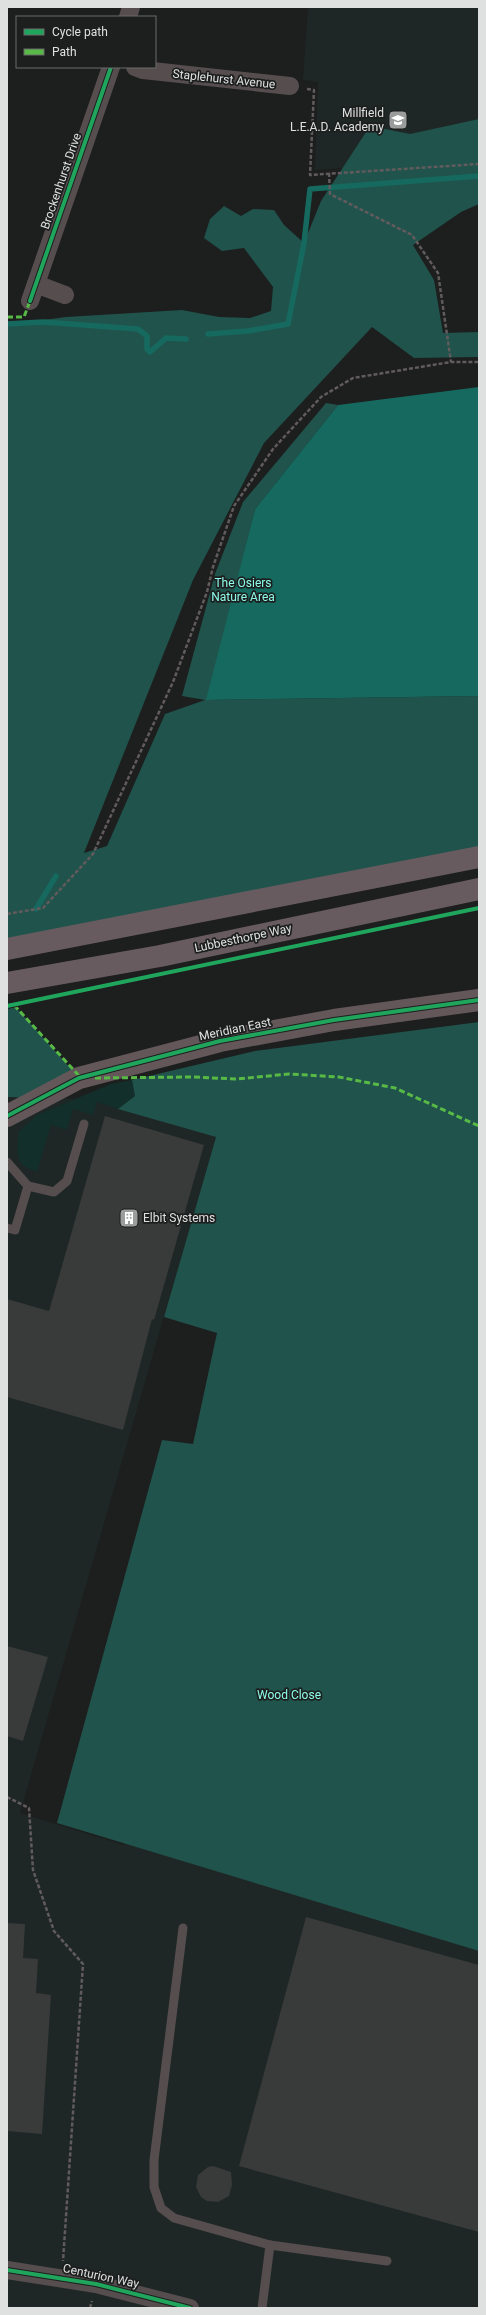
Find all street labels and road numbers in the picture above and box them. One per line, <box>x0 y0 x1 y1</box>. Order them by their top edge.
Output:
street label: Staplehurst Avenue <box>172 67 276 91</box>
street label: Brockenhurst Drive <box>38 131 84 231</box>
street label: Lubbesthorpe Way <box>193 921 293 955</box>
street label: Meridian East <box>198 1015 272 1043</box>
street label: Centurion Way <box>62 2261 141 2291</box>

